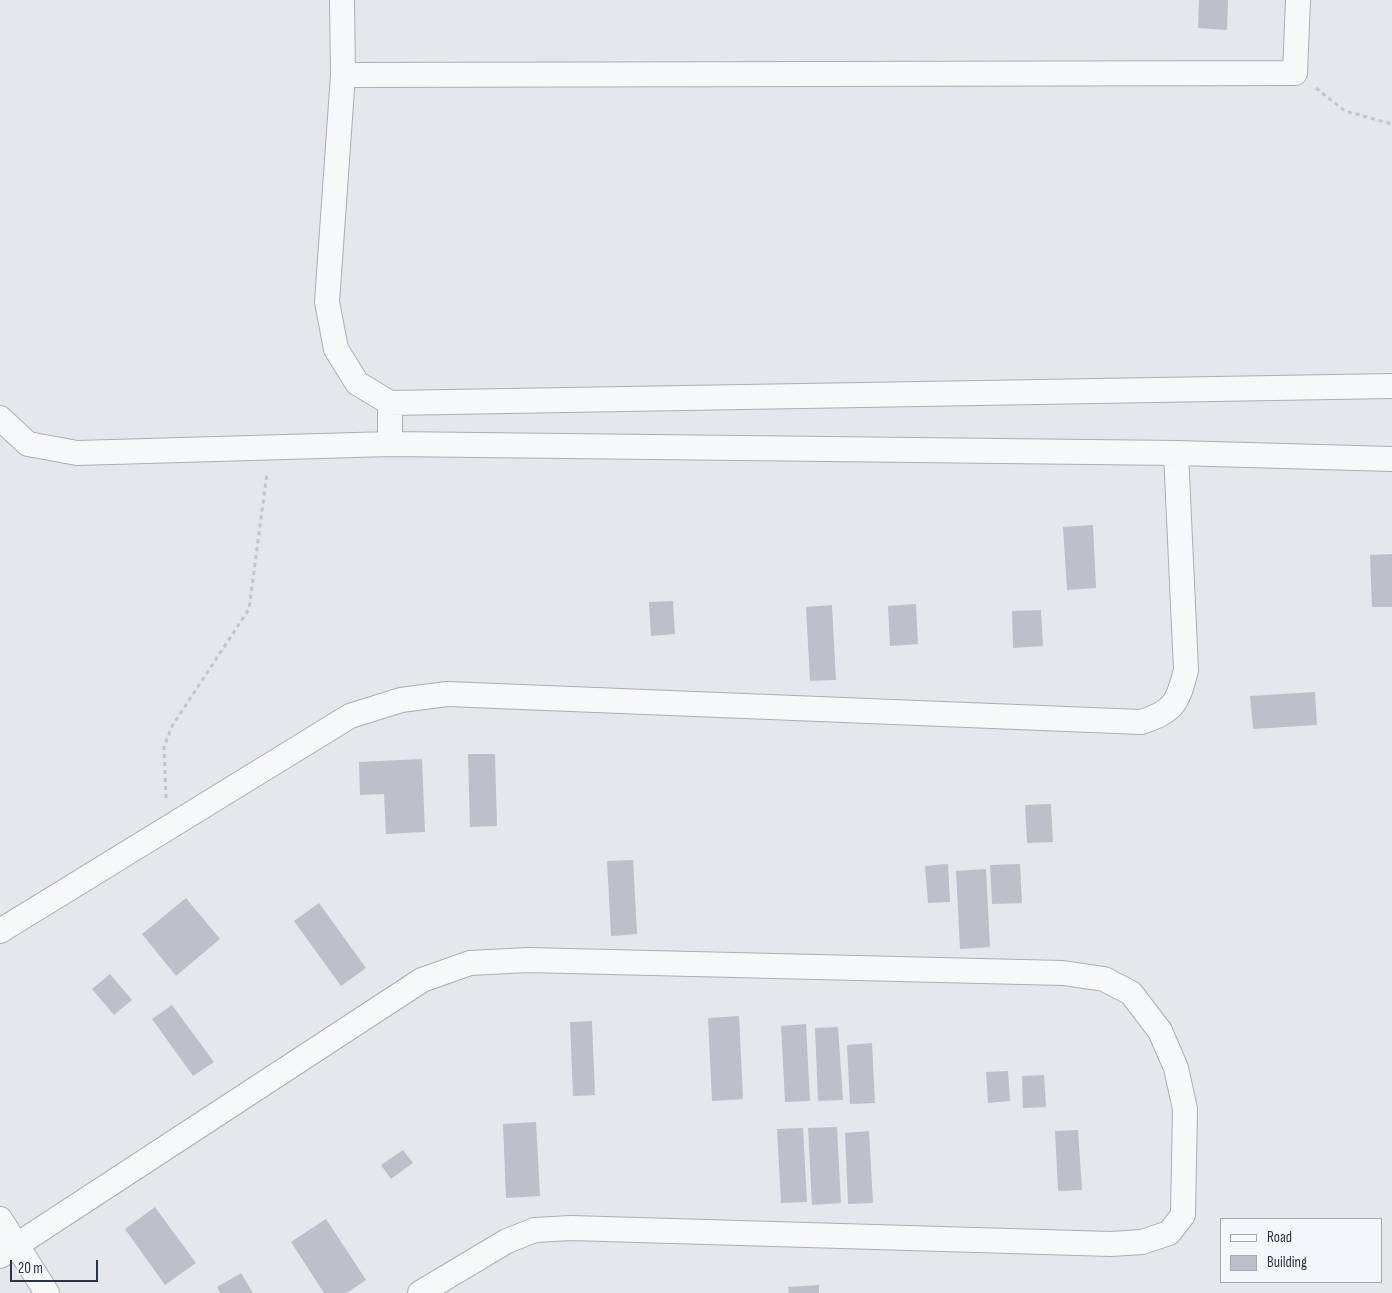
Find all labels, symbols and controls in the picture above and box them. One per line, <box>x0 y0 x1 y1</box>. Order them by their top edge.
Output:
legend <box>1220 1218 1382 1283</box>
text: Road <box>1267 1228 1292 1247</box>
scale bar <box>12 1250 100 1282</box>
text: Building <box>1267 1253 1307 1272</box>
text: 20 m <box>18 1259 43 1278</box>

